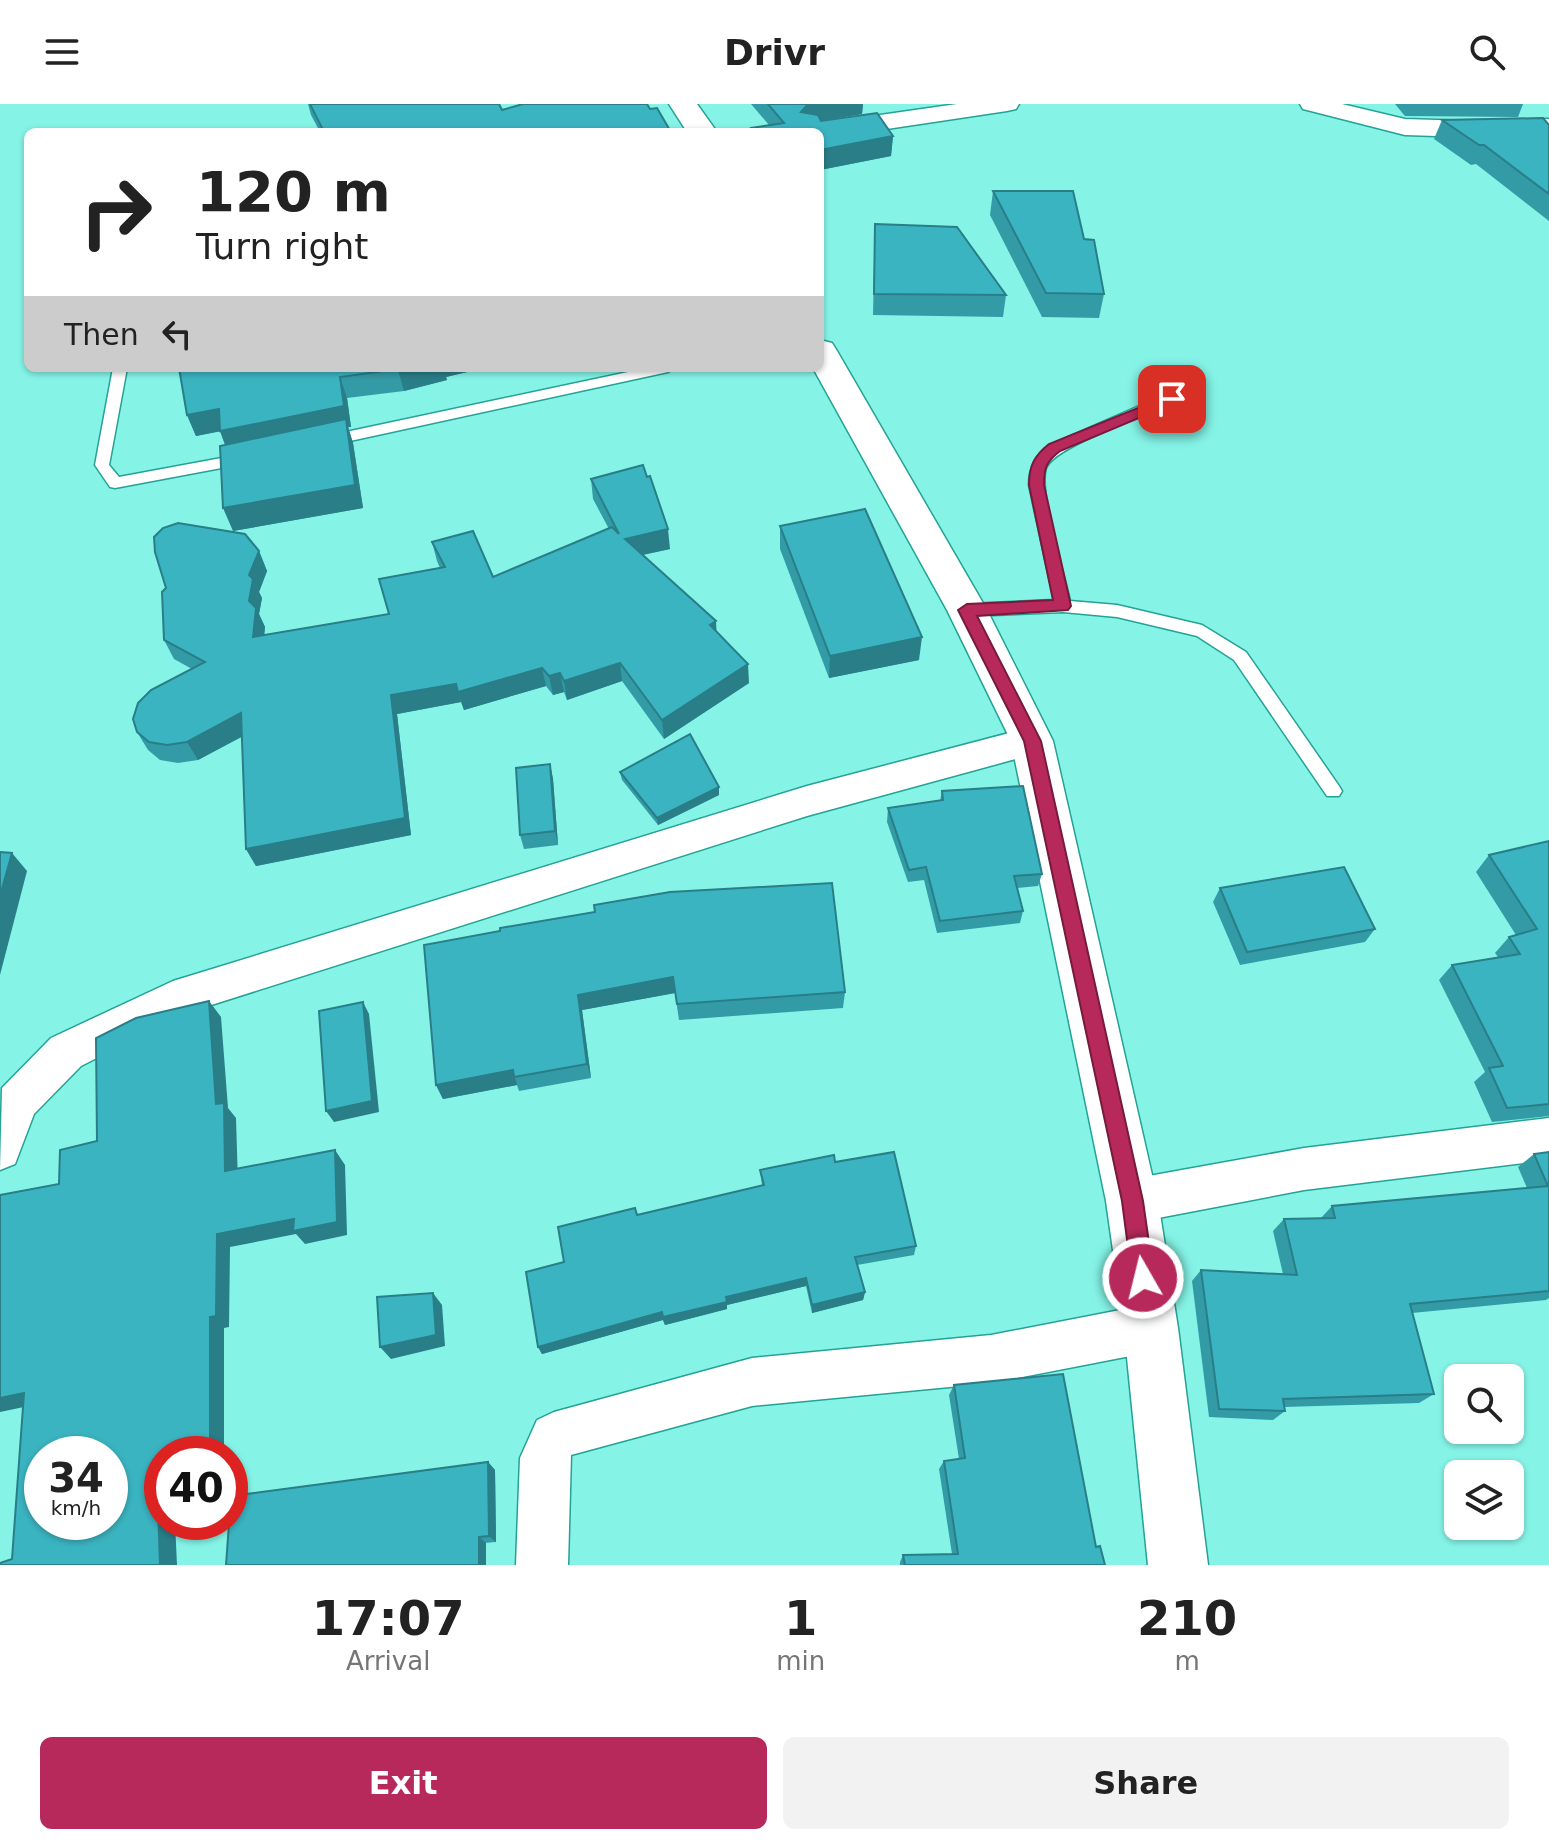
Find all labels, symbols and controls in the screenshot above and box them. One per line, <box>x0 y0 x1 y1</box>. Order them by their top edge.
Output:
icon: menu <box>40 30 84 74</box>
icon: search <box>1465 30 1509 74</box>
text: Drivr <box>724 32 825 73</box>
text: 120 m <box>196 159 391 224</box>
icon: right <box>64 160 168 264</box>
text: Turn right <box>196 226 368 267</box>
icon: left <box>155 312 199 356</box>
text: Then <box>64 317 139 352</box>
pin <box>1138 365 1206 433</box>
icon: arrive <box>1150 377 1194 421</box>
position arrow <box>1101 1236 1185 1320</box>
map controls <box>1444 1364 1524 1540</box>
button: search <box>1444 1364 1524 1444</box>
speed limit sign: 40 <box>144 1436 248 1540</box>
text: 34 <box>48 1455 104 1501</box>
button: layers <box>1444 1460 1524 1540</box>
text: km/h <box>51 1496 101 1520</box>
text: 17:07 <box>312 1590 465 1646</box>
text: 1 <box>784 1590 817 1646</box>
text: 210 <box>1137 1590 1237 1646</box>
text: Arrival <box>346 1646 430 1676</box>
text: min <box>776 1646 825 1676</box>
text: m <box>1174 1646 1200 1676</box>
button: Exit <box>40 1737 767 1829</box>
button: Share <box>783 1737 1509 1829</box>

